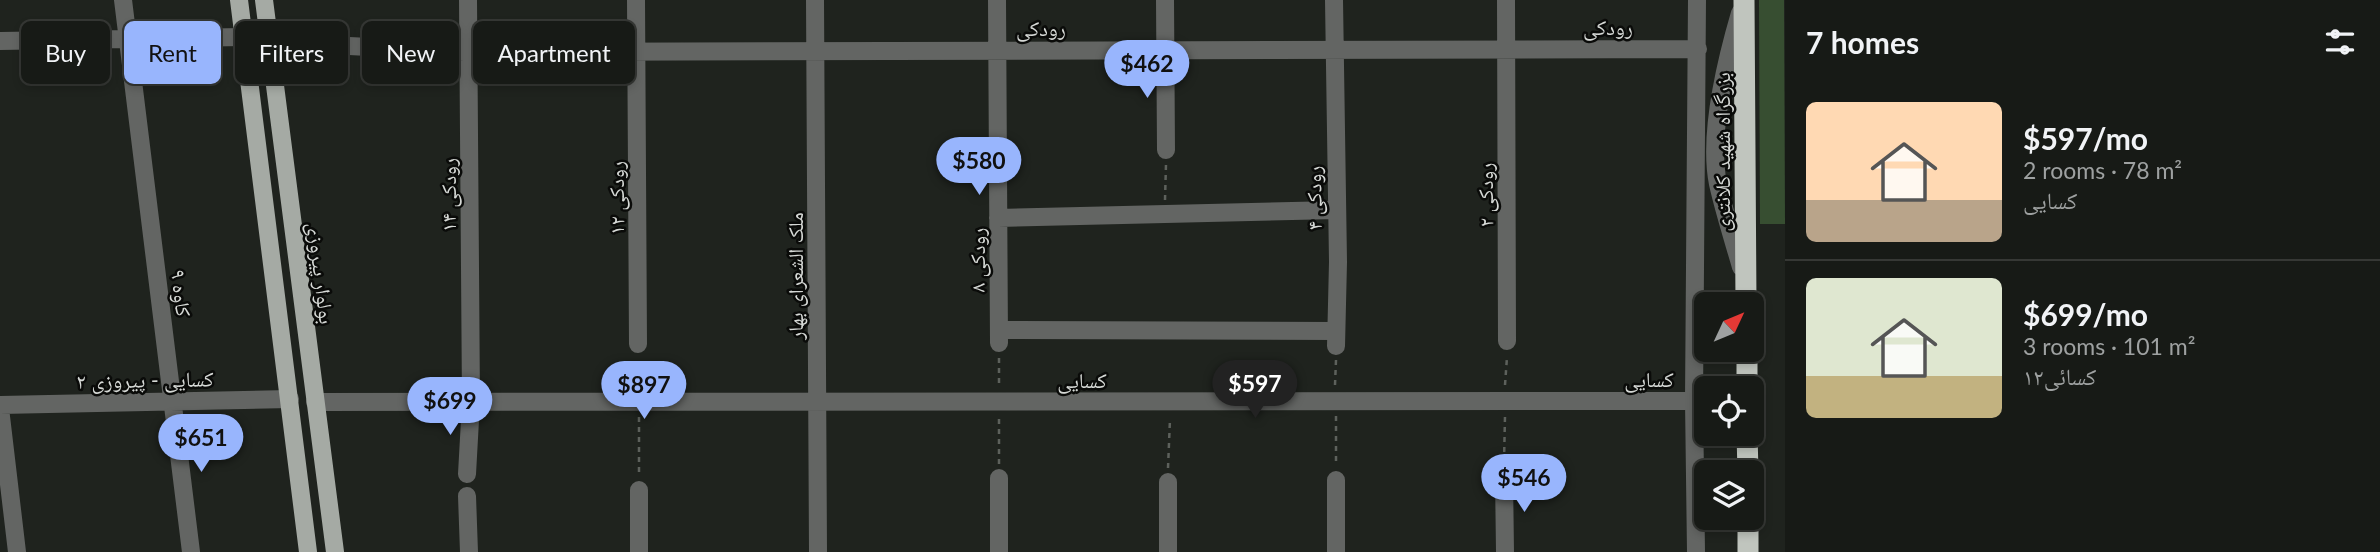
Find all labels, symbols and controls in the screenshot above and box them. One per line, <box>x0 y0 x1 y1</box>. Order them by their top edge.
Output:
street label: رودکی <box>1583 14 1633 41</box>
street label: رودکی <box>1016 15 1066 42</box>
chip: Buy <box>21 21 110 84</box>
chip: Rent <box>124 21 221 84</box>
chip: Filters <box>235 21 348 84</box>
chip: New <box>362 21 459 84</box>
chip: Apartment <box>473 21 635 84</box>
icon: filters <box>2321 23 2359 61</box>
text: 7 homes <box>1806 24 1919 60</box>
pin: $462 <box>1106 41 1188 100</box>
text: $462 <box>1120 49 1174 77</box>
street label: بزرگراه شهید کلانتری <box>1709 72 1735 232</box>
text: $597/mo <box>2023 120 2148 156</box>
icon: home <box>1862 130 1946 214</box>
pin: $580 <box>938 138 1020 197</box>
text: $580 <box>952 146 1006 174</box>
text: 2 rooms · 78 m² <box>2023 156 2182 184</box>
street label: رودکی ۱۴ <box>435 158 462 232</box>
street label: رودکی ۱۲ <box>603 161 630 235</box>
street label: رودکی ۲ <box>1472 163 1499 227</box>
street label: رودکی ۴ <box>1300 165 1328 231</box>
text: کسایی <box>2023 186 2077 214</box>
street label: ملک الشعرای بهار <box>782 212 808 341</box>
street label: بولوار پیروزی <box>302 221 341 326</box>
street label: رودکی ۸ <box>964 228 991 292</box>
street label: کاوه ۹ <box>167 268 197 318</box>
north arrow <box>1694 292 1764 362</box>
map controls <box>1694 292 1764 530</box>
text: $699/mo <box>2023 296 2148 332</box>
icon: home <box>1862 306 1946 390</box>
text: 3 rooms · 101 m² <box>2023 332 2195 360</box>
pin: $597 <box>1214 360 1296 420</box>
pin: $897 <box>603 362 685 421</box>
text: کسائی۱۲ <box>2023 362 2096 390</box>
street label: کسایی - پیروزی ۲ <box>76 365 214 395</box>
street label: کسایی <box>1624 366 1674 393</box>
street label: کسایی <box>1057 367 1107 394</box>
text: $597 <box>1228 369 1282 397</box>
text: $897 <box>617 370 671 398</box>
button: locate <box>1694 376 1764 446</box>
pin: $699 <box>409 378 491 437</box>
text: $699 <box>423 386 477 414</box>
pin: $651 <box>160 414 242 474</box>
text: $651 <box>174 423 228 451</box>
pin: $546 <box>1483 454 1565 514</box>
button: layers <box>1694 460 1764 530</box>
text: $546 <box>1497 463 1551 491</box>

